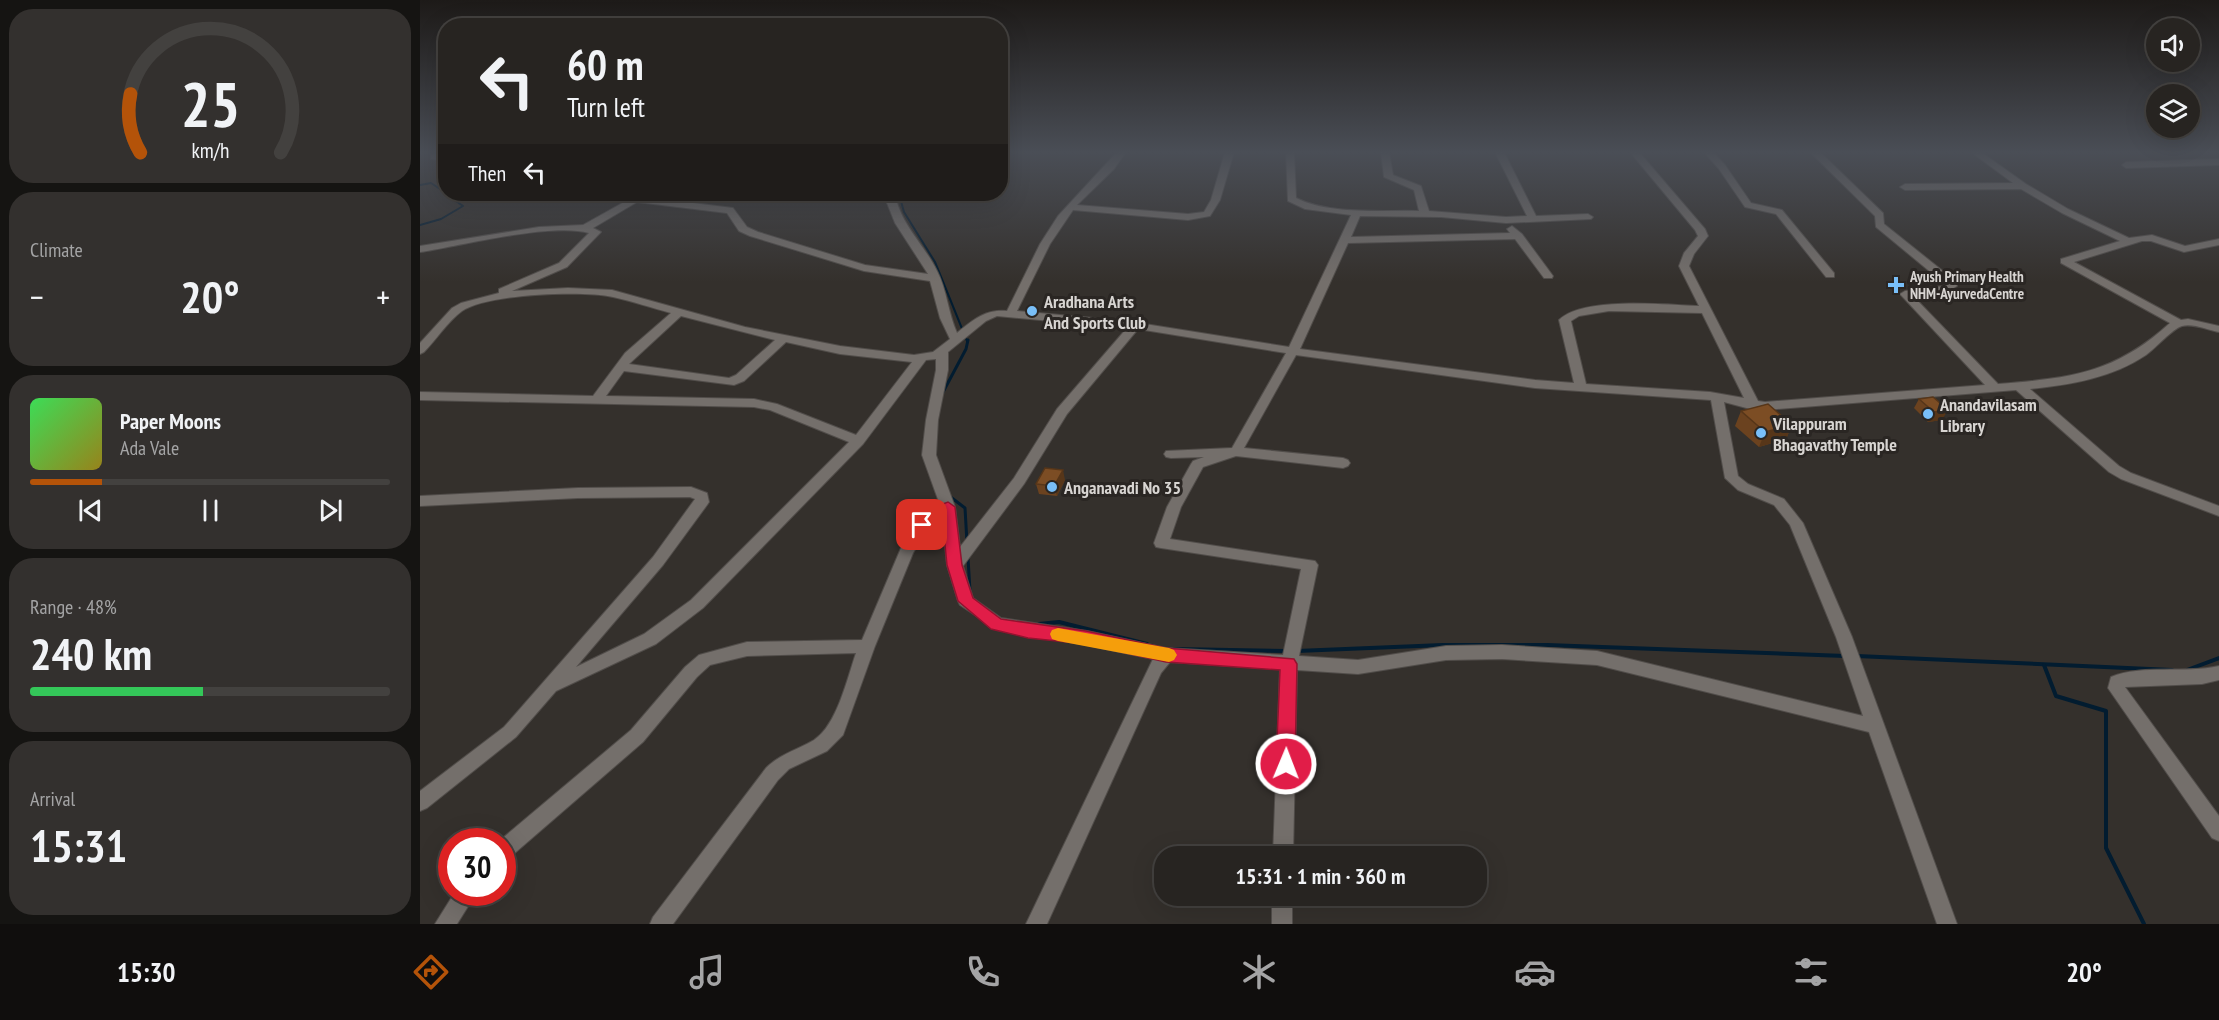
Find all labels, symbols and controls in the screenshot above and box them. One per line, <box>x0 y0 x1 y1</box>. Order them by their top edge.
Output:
map controls <box>2146 18 2200 138</box>
button: sound <box>2146 18 2200 72</box>
text: 60 m <box>567 37 644 92</box>
icon: left <box>468 42 546 120</box>
text: 25 <box>180 63 240 144</box>
button: layers <box>2146 84 2200 138</box>
text: Turn left <box>567 90 645 124</box>
text: km/h <box>191 136 229 164</box>
icon: left <box>518 156 551 189</box>
text: Then <box>468 159 506 187</box>
text: Climate <box>30 237 83 263</box>
text: 20° <box>180 267 240 325</box>
place label: Ayush Primary Health NHM-AyurvedaCentre <box>1909 267 2024 303</box>
text: − <box>30 275 44 318</box>
text: + <box>376 275 390 318</box>
marker: Ayush Primary Health NHM-AyurvedaCentre <box>1887 276 1905 294</box>
place label: Aradhana Arts And Sports Club <box>1043 290 1146 334</box>
marker: Aradhana Arts And Sports Club <box>1025 304 1039 318</box>
place label: Anandavilasam Library <box>1939 393 2037 437</box>
text: Paper Moons <box>120 407 221 435</box>
marker: Anandavilasam Library <box>1921 407 1935 421</box>
place label: Vilappuram Bhagavathy Temple <box>1772 412 1897 456</box>
marker: Vilappuram Bhagavathy Temple <box>1754 426 1768 440</box>
text: Ada Vale <box>120 435 179 461</box>
place label: Anganavadi No 35 <box>1063 476 1181 499</box>
marker: Anganavadi No 35 <box>1045 480 1059 494</box>
icon: previous <box>74 494 107 527</box>
icon: pause <box>194 494 227 527</box>
icon: next <box>314 494 347 527</box>
pin <box>896 499 947 550</box>
icon: arrive <box>905 508 938 541</box>
text: Range · 48% <box>30 594 117 620</box>
text: 240 km <box>30 624 152 682</box>
position arrow <box>1254 732 1318 796</box>
text: Arrival <box>30 786 75 812</box>
text: 15:31 <box>30 816 127 874</box>
speed limit sign: 30 <box>438 828 516 906</box>
text: 15:31 · 1 min · 360 m <box>1235 862 1406 890</box>
icon: directions <box>410 951 452 993</box>
icon: music <box>686 951 728 993</box>
icon: phone <box>962 951 1004 993</box>
icon: climate <box>1238 951 1280 993</box>
icon: car <box>1514 951 1556 993</box>
icon: filters <box>1790 951 1832 993</box>
text: 15:30 <box>117 955 175 989</box>
text: 20° <box>2066 955 2102 989</box>

